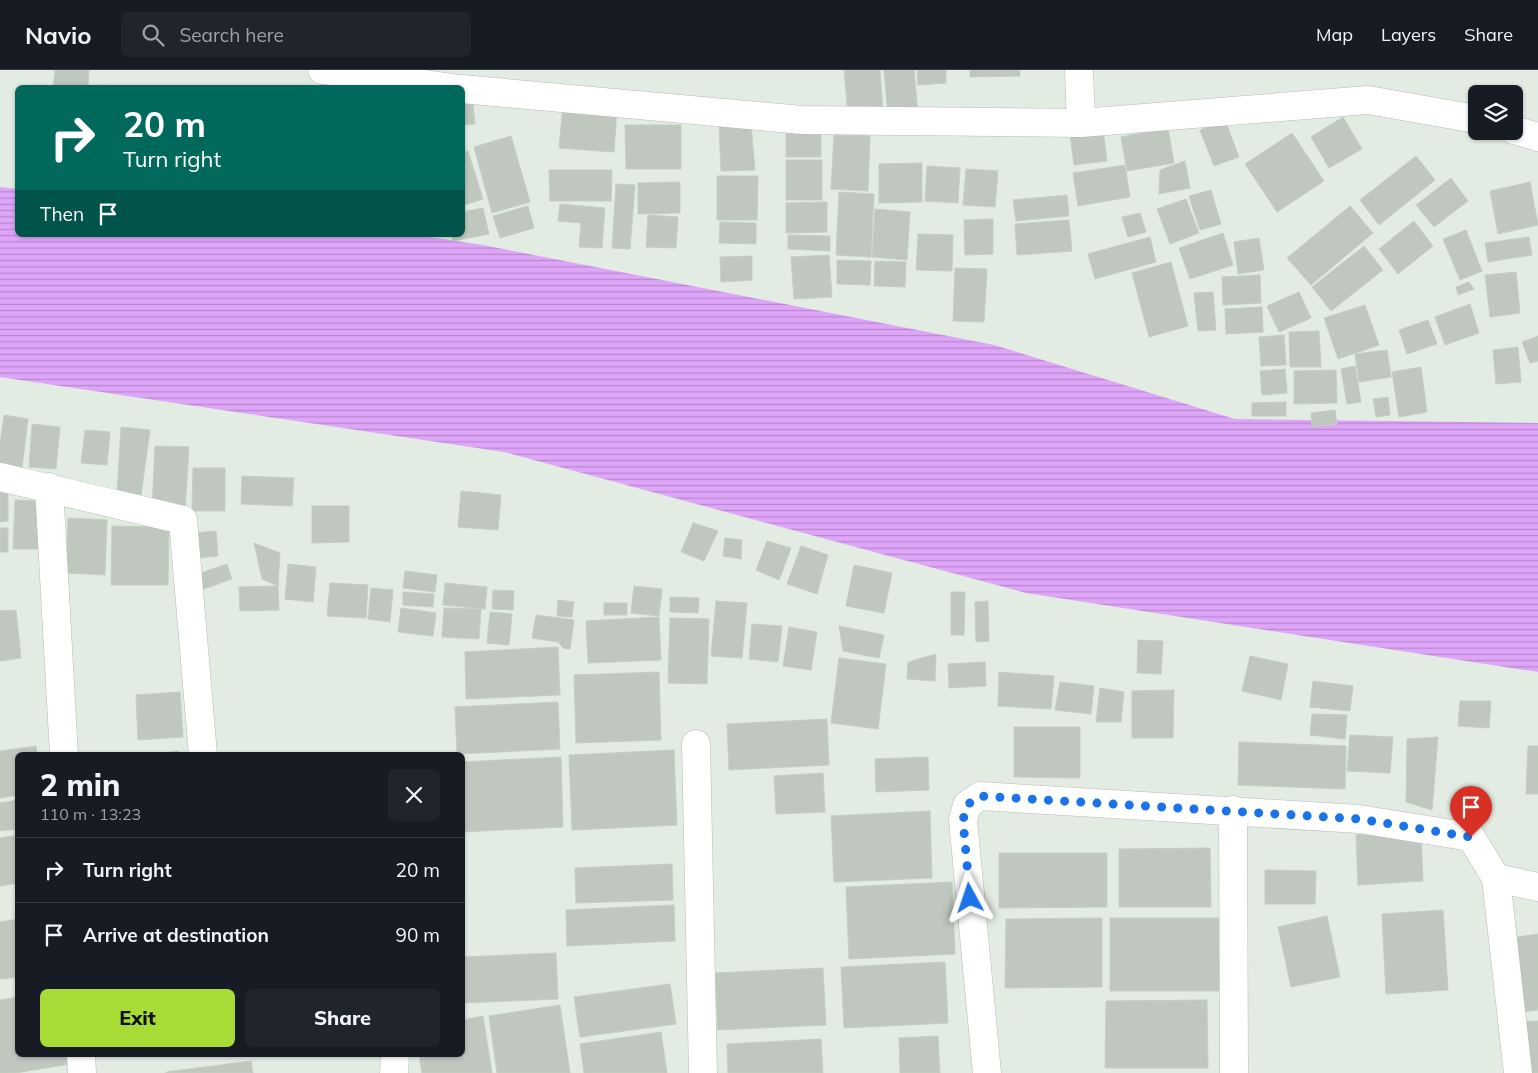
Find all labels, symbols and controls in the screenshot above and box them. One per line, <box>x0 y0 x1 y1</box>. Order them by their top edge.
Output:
search box <box>121 12 471 57</box>
text: Navio <box>25 20 91 50</box>
icon: search <box>139 21 167 49</box>
text: Search here <box>179 23 284 47</box>
text: Map <box>1316 23 1353 46</box>
text: Layers <box>1381 23 1436 46</box>
text: Share <box>1464 23 1513 46</box>
map controls <box>1468 85 1523 140</box>
button: layers <box>1468 85 1523 140</box>
text: 20 m <box>123 102 206 146</box>
icon: right <box>40 105 105 170</box>
text: Turn right <box>123 145 221 173</box>
icon: arrive <box>94 200 122 228</box>
text: Then <box>40 202 84 226</box>
text: 2 min <box>40 766 120 804</box>
button: close <box>388 769 440 821</box>
pin <box>1450 786 1492 837</box>
icon: arrive <box>1457 793 1485 821</box>
text: 110 m · 13:23 <box>40 804 141 824</box>
icon: right <box>40 856 68 884</box>
text: Turn right <box>83 858 172 882</box>
text: 20 m <box>396 858 440 882</box>
position arrow <box>943 871 995 923</box>
icon: arrive <box>40 921 68 949</box>
text: Arrive at destination <box>83 923 269 947</box>
text: 90 m <box>396 923 440 947</box>
button: Exit <box>40 989 235 1047</box>
button: Share <box>245 989 440 1047</box>

